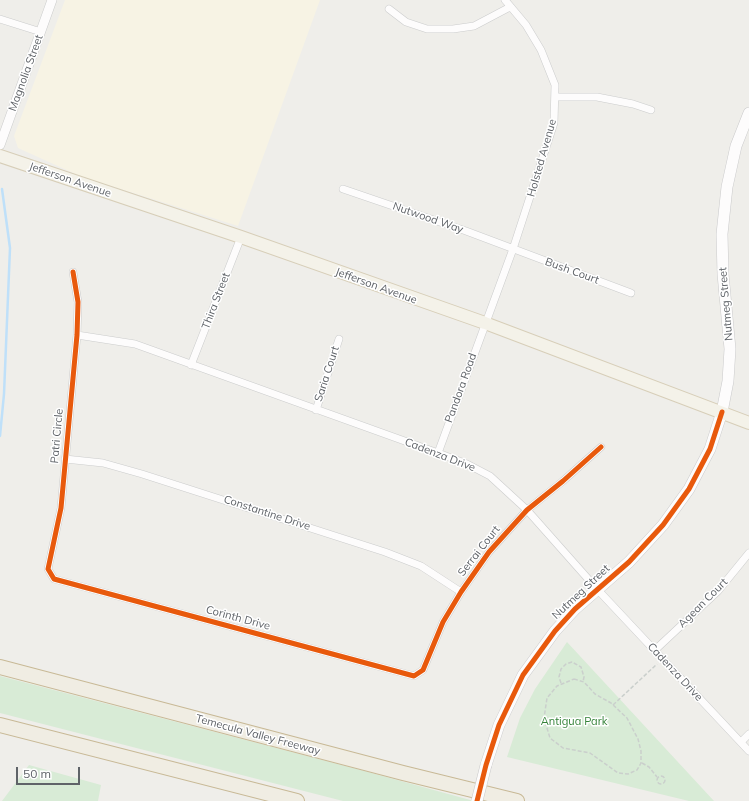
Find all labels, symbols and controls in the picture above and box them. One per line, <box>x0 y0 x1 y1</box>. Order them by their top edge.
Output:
street label: Magnolia Street <box>6 33 46 113</box>
street label: Holsted Avenue <box>525 118 559 198</box>
street label: Jefferson Avenue <box>27 160 113 200</box>
street label: Nutwood Way <box>391 200 465 236</box>
street label: Bush Court <box>543 255 601 287</box>
street label: Jefferson Avenue <box>333 265 419 307</box>
street label: Nutmeg Street <box>716 267 736 341</box>
street label: Thira Street <box>199 271 233 331</box>
street label: Saria Court <box>312 345 342 403</box>
street label: Pandora Road <box>442 351 480 425</box>
street label: Patri Circle <box>48 408 66 464</box>
street label: Cadenza Drive <box>403 435 477 475</box>
street label: Constantine Drive <box>222 493 312 533</box>
street label: Serrai Court <box>455 523 503 579</box>
street label: Nutmeg Street <box>549 562 613 622</box>
street label: Agean Court <box>676 576 730 630</box>
street label: Corinth Drive <box>204 603 272 633</box>
street label: Cadenza Drive <box>645 640 705 704</box>
street label: Temecula Valley Freeway <box>194 712 322 758</box>
park label: Antigua Park <box>541 715 607 729</box>
scale bar <box>18 759 82 785</box>
text: 50 m <box>23 766 51 781</box>

